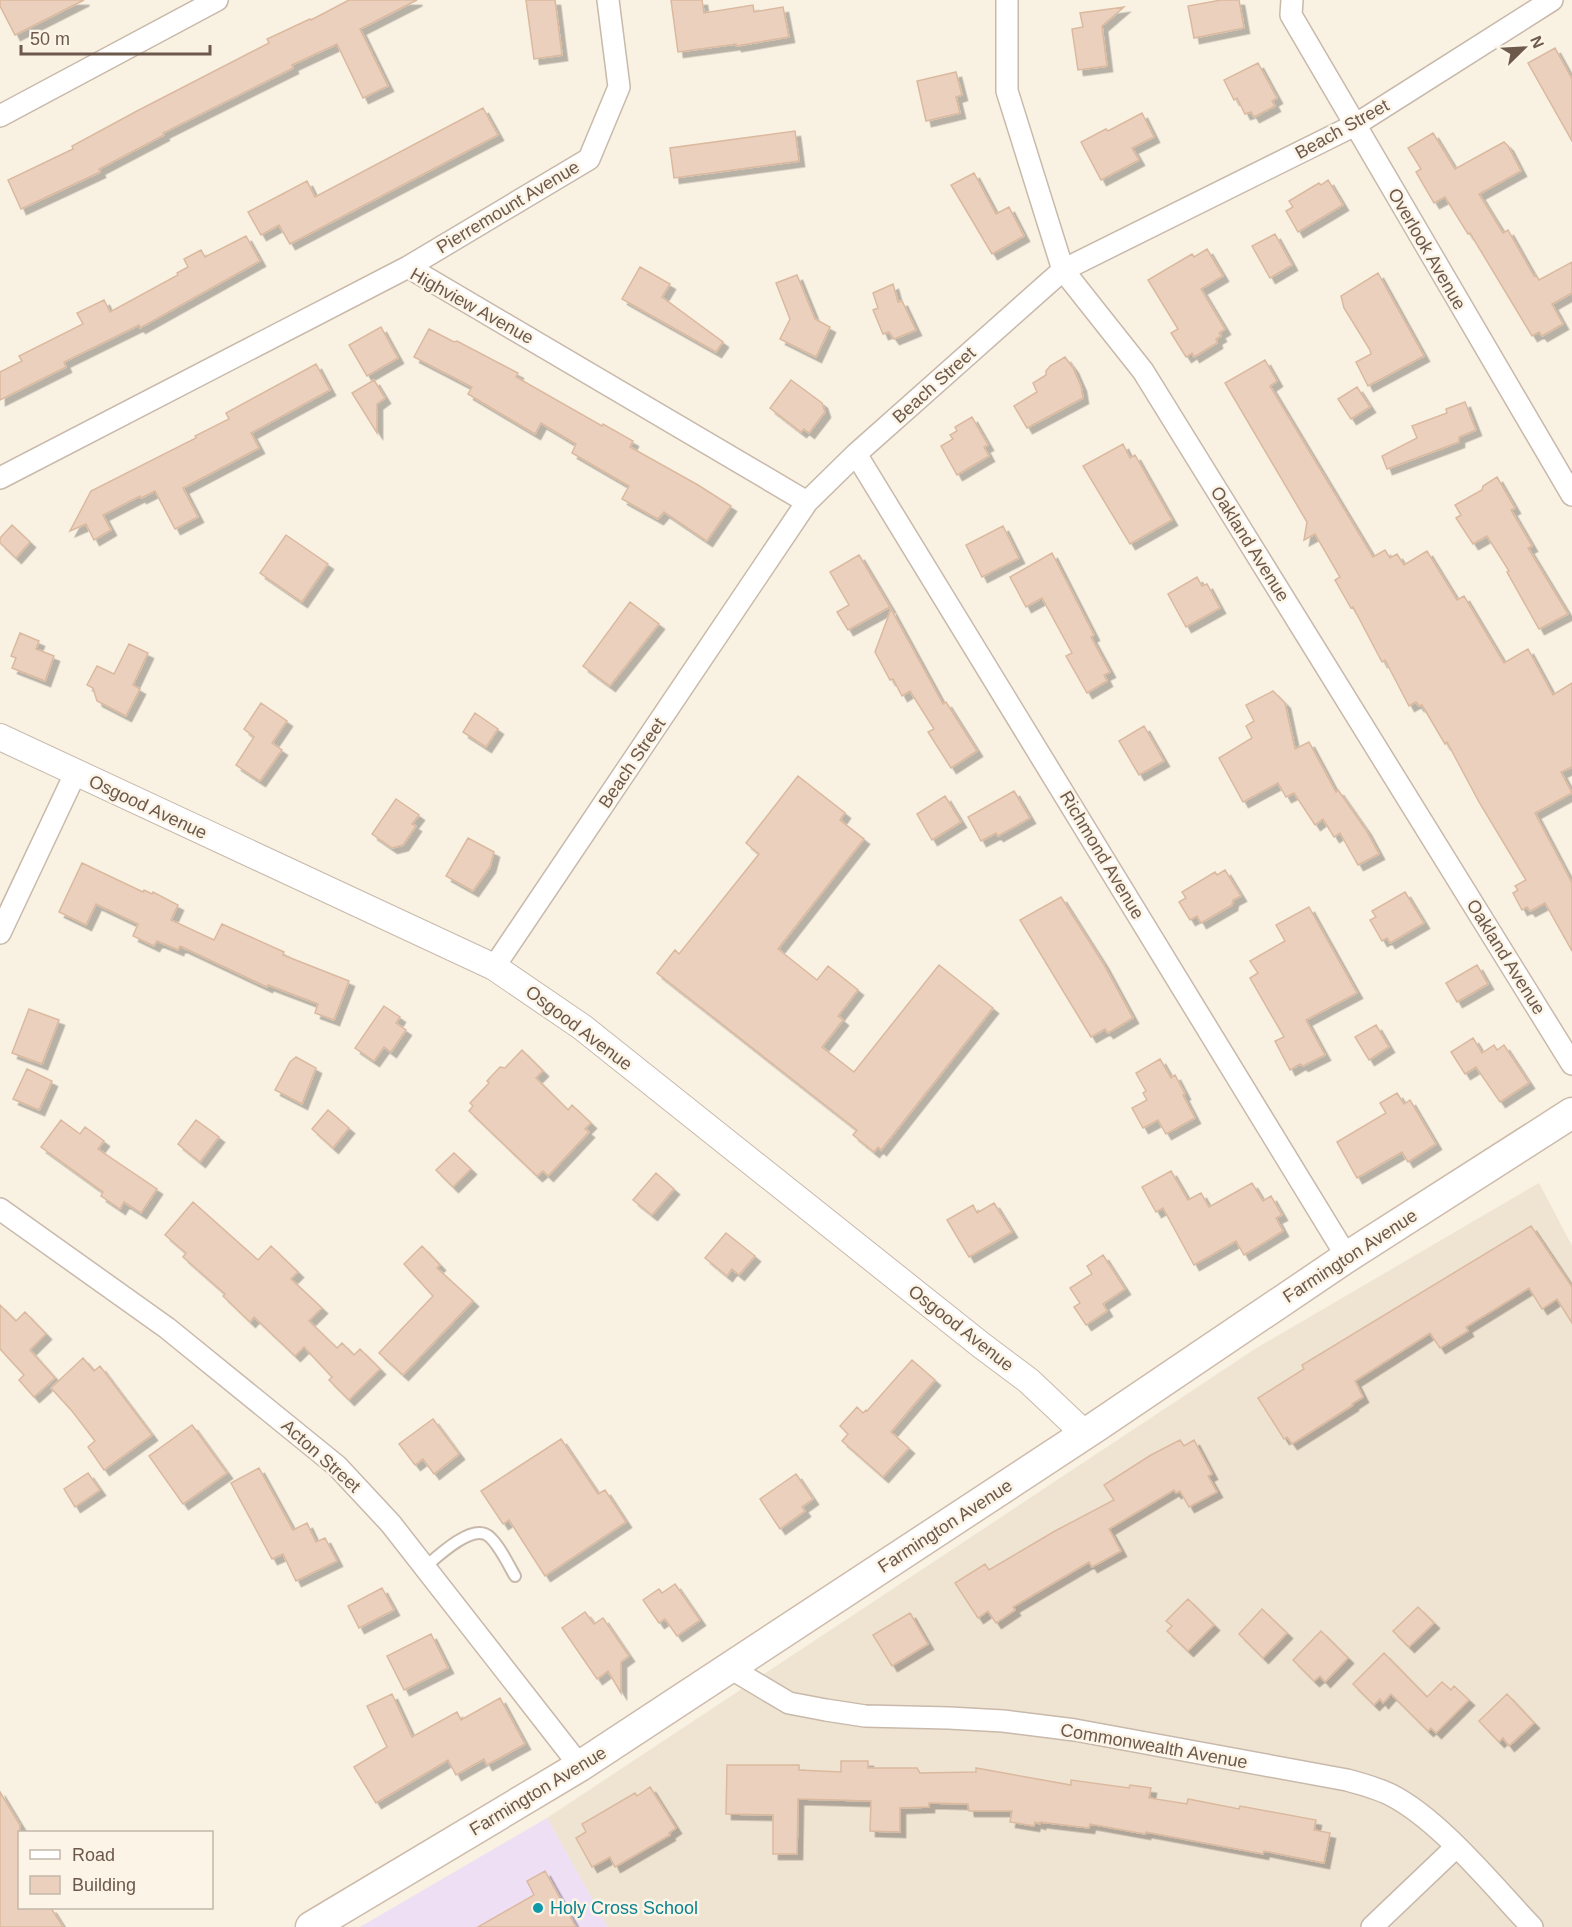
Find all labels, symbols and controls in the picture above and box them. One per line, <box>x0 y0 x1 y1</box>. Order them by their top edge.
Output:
scale bar <box>21 18 210 56</box>
north arrow <box>1494 18 1554 78</box>
text: 50 m <box>30 29 70 49</box>
text: N <box>1527 33 1547 51</box>
street label: Beach Street <box>1292 95 1392 163</box>
street label: Pierremount Avenue <box>433 157 583 257</box>
street label: Overlook Avenue <box>1384 185 1470 313</box>
street label: Highview Avenue <box>407 264 537 348</box>
street label: Beach Street <box>889 343 979 427</box>
street label: Oakland Avenue <box>1207 483 1293 605</box>
street label: Beach Street <box>595 714 669 812</box>
street label: Osgood Avenue <box>86 771 210 843</box>
street label: Richmond Avenue <box>1056 787 1148 923</box>
street label: Oakland Avenue <box>1463 896 1549 1018</box>
street label: Osgood Avenue <box>522 982 636 1074</box>
street label: Farmington Avenue <box>1279 1205 1421 1307</box>
street label: Osgood Avenue <box>904 1281 1018 1375</box>
street label: Acton Street <box>277 1415 365 1497</box>
street label: Farmington Avenue <box>874 1475 1016 1577</box>
street label: Commonwealth Avenue <box>1059 1720 1249 1772</box>
street label: Farmington Avenue <box>466 1742 610 1840</box>
legend <box>18 1831 213 1909</box>
text: Road <box>72 1845 115 1865</box>
text: Building <box>72 1875 136 1895</box>
place label: Holy Cross School <box>550 1898 698 1918</box>
marker: Holy Cross School <box>531 1901 545 1915</box>

